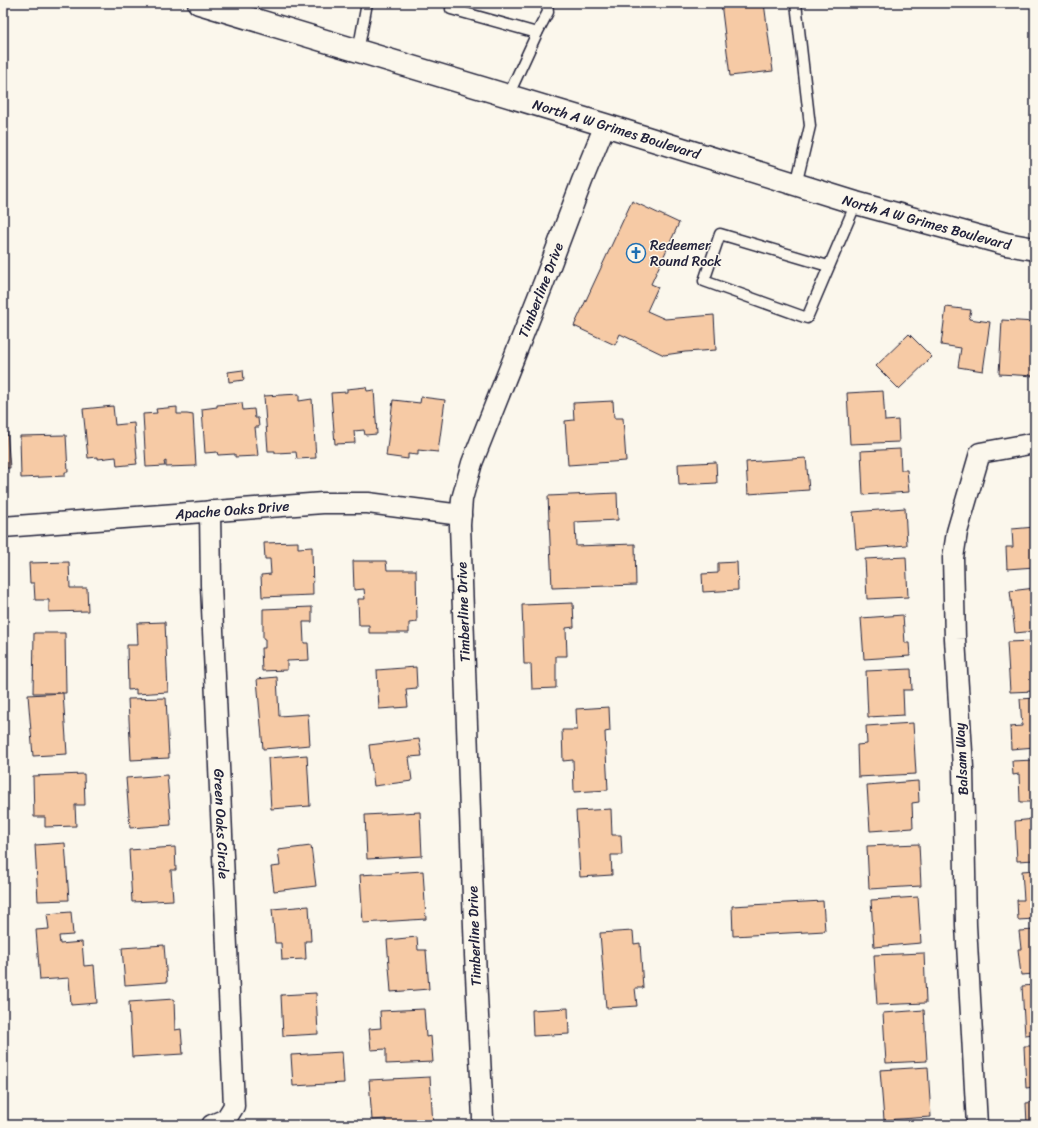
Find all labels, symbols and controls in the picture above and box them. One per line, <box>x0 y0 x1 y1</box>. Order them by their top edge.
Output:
street label: North A W Grimes Boulevard <box>530 92 705 167</box>
street label: North A W Grimes Boulevard <box>839 187 1014 258</box>
place label: Redeemer Round Rock <box>650 233 722 274</box>
street label: Timberline Drive <box>511 239 571 342</box>
church icon: Redeemer Round Rock <box>625 242 647 264</box>
street label: Apache Oaks Drive <box>174 494 290 527</box>
street label: Timberline Drive <box>449 561 478 663</box>
street label: Balsam Way <box>947 721 976 796</box>
street label: Green Oaks Circle <box>206 768 236 879</box>
street label: Timberline Drive <box>460 885 489 987</box>

